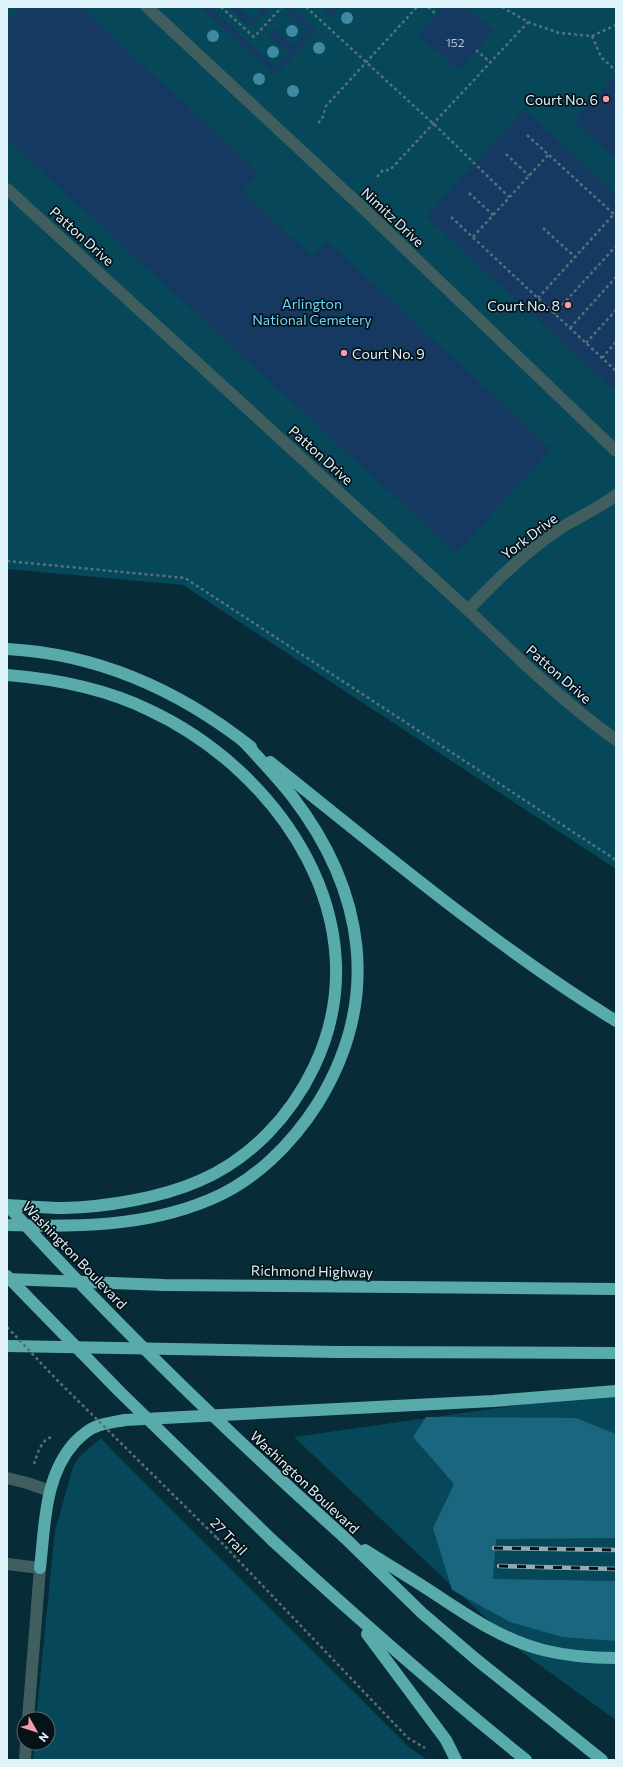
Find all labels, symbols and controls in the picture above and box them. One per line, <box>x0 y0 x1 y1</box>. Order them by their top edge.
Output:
house number: 152 <box>446 35 465 49</box>
place label: Court No. 6 <box>525 91 598 108</box>
marker: Court No. 6 <box>601 94 611 104</box>
street label: Nimitz Drive <box>358 184 428 250</box>
street label: Patton Drive <box>46 203 118 269</box>
park label: Arlington National Cemetery <box>252 295 372 328</box>
place label: Court No. 8 <box>487 297 560 314</box>
marker: Court No. 8 <box>563 300 573 310</box>
place label: Court No. 9 <box>352 345 425 362</box>
marker: Court No. 9 <box>339 348 349 358</box>
street label: Patton Drive <box>285 422 357 488</box>
street label: York Drive <box>498 509 560 563</box>
street label: Patton Drive <box>523 641 595 707</box>
street label: Washington Boulevard <box>19 1198 131 1312</box>
street label: Richmond Highway <box>251 1261 373 1281</box>
street label: Washington Boulevard <box>247 1427 363 1537</box>
street label: 27 Trail <box>207 1514 251 1558</box>
north arrow <box>16 1711 56 1751</box>
text: N <box>37 1730 52 1745</box>

